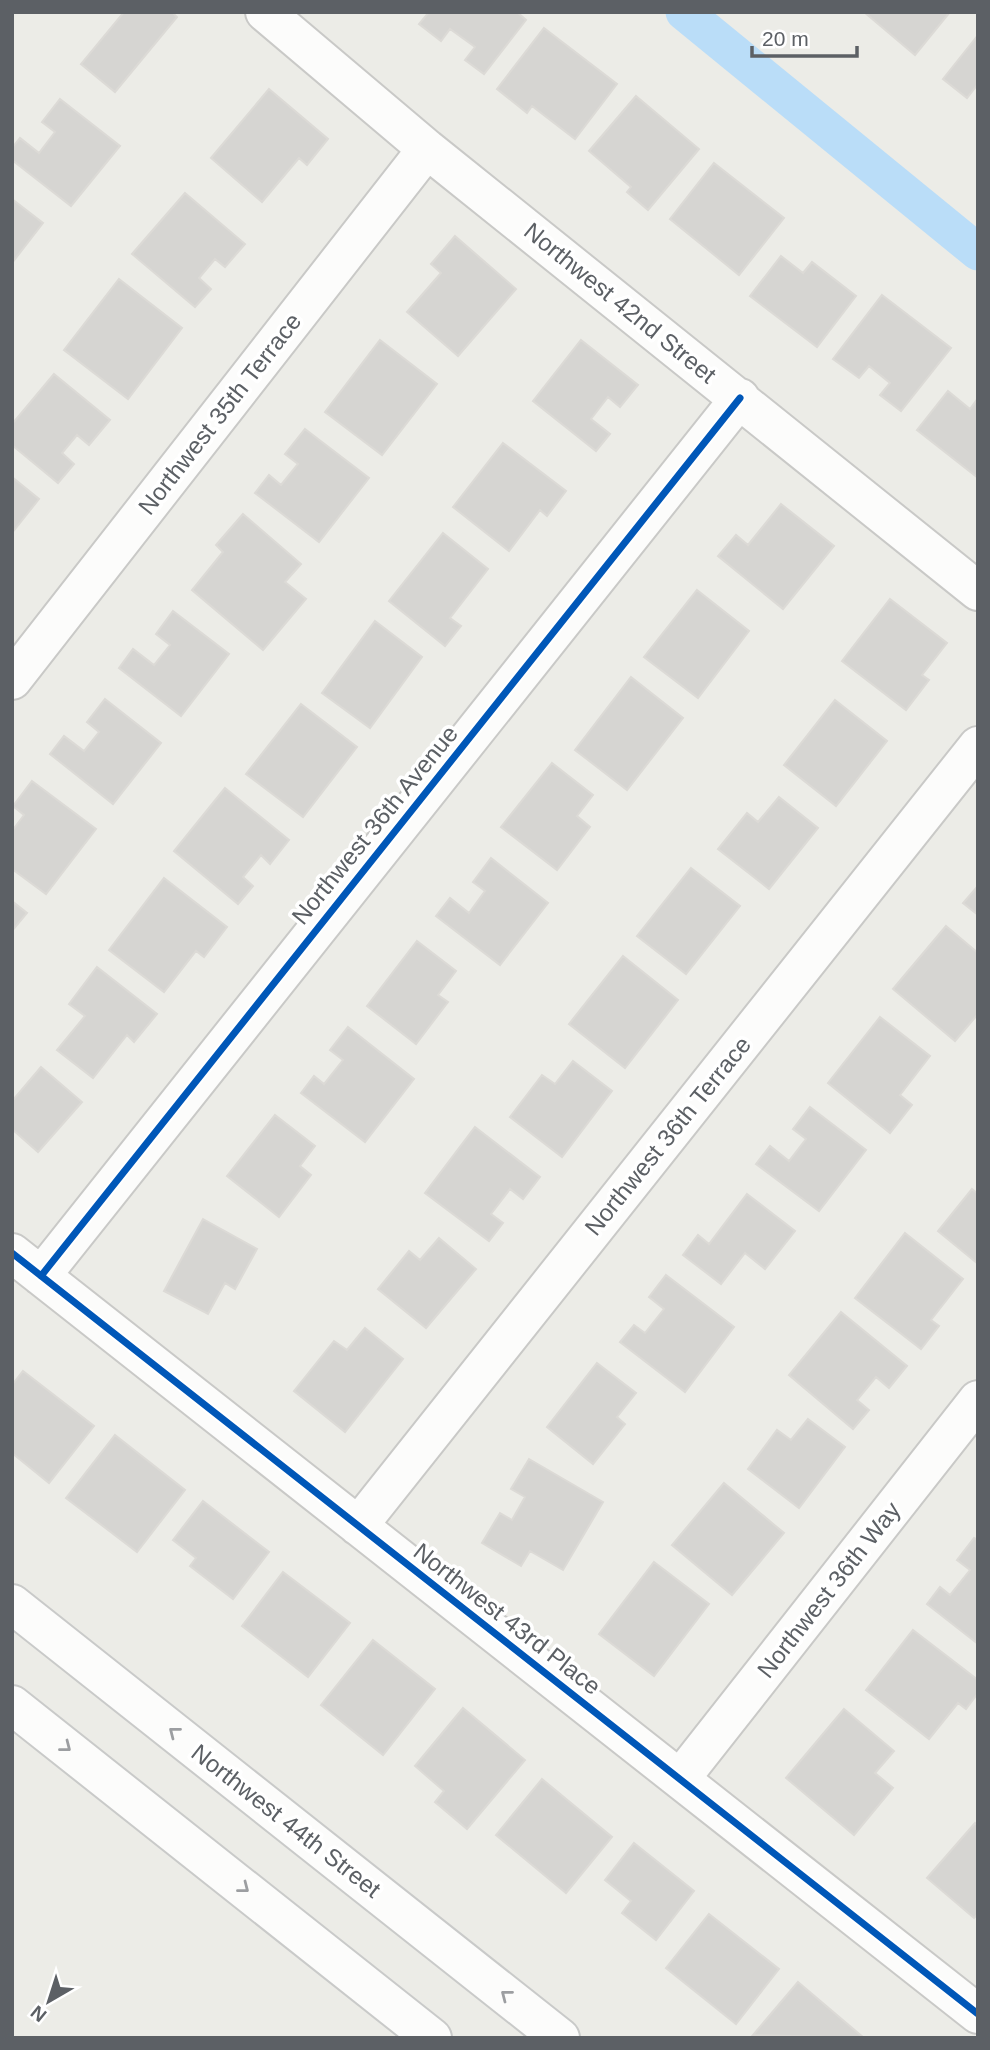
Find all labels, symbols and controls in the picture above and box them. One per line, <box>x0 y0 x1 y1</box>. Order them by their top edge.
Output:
scale bar <box>752 14 857 58</box>
text: 20 m <box>762 27 809 50</box>
street label: Northwest 42nd Street <box>519 217 722 388</box>
street label: Northwest 35th Terrace <box>133 308 306 520</box>
street label: Northwest 36th Avenue <box>286 720 463 929</box>
street label: Northwest 36th Terrace <box>579 1031 756 1240</box>
street label: Northwest 36th Way <box>752 1497 905 1683</box>
street label: Northwest 43rd Place <box>409 1537 606 1700</box>
one-way arrow <box>170 1728 182 1741</box>
one-way arrow <box>57 1739 70 1751</box>
street label: Northwest 44th Street <box>187 1739 386 1903</box>
one-way arrow <box>236 1880 249 1893</box>
north arrow <box>14 1966 84 2036</box>
one-way arrow <box>502 1991 514 2004</box>
text: N <box>27 2001 51 2026</box>

